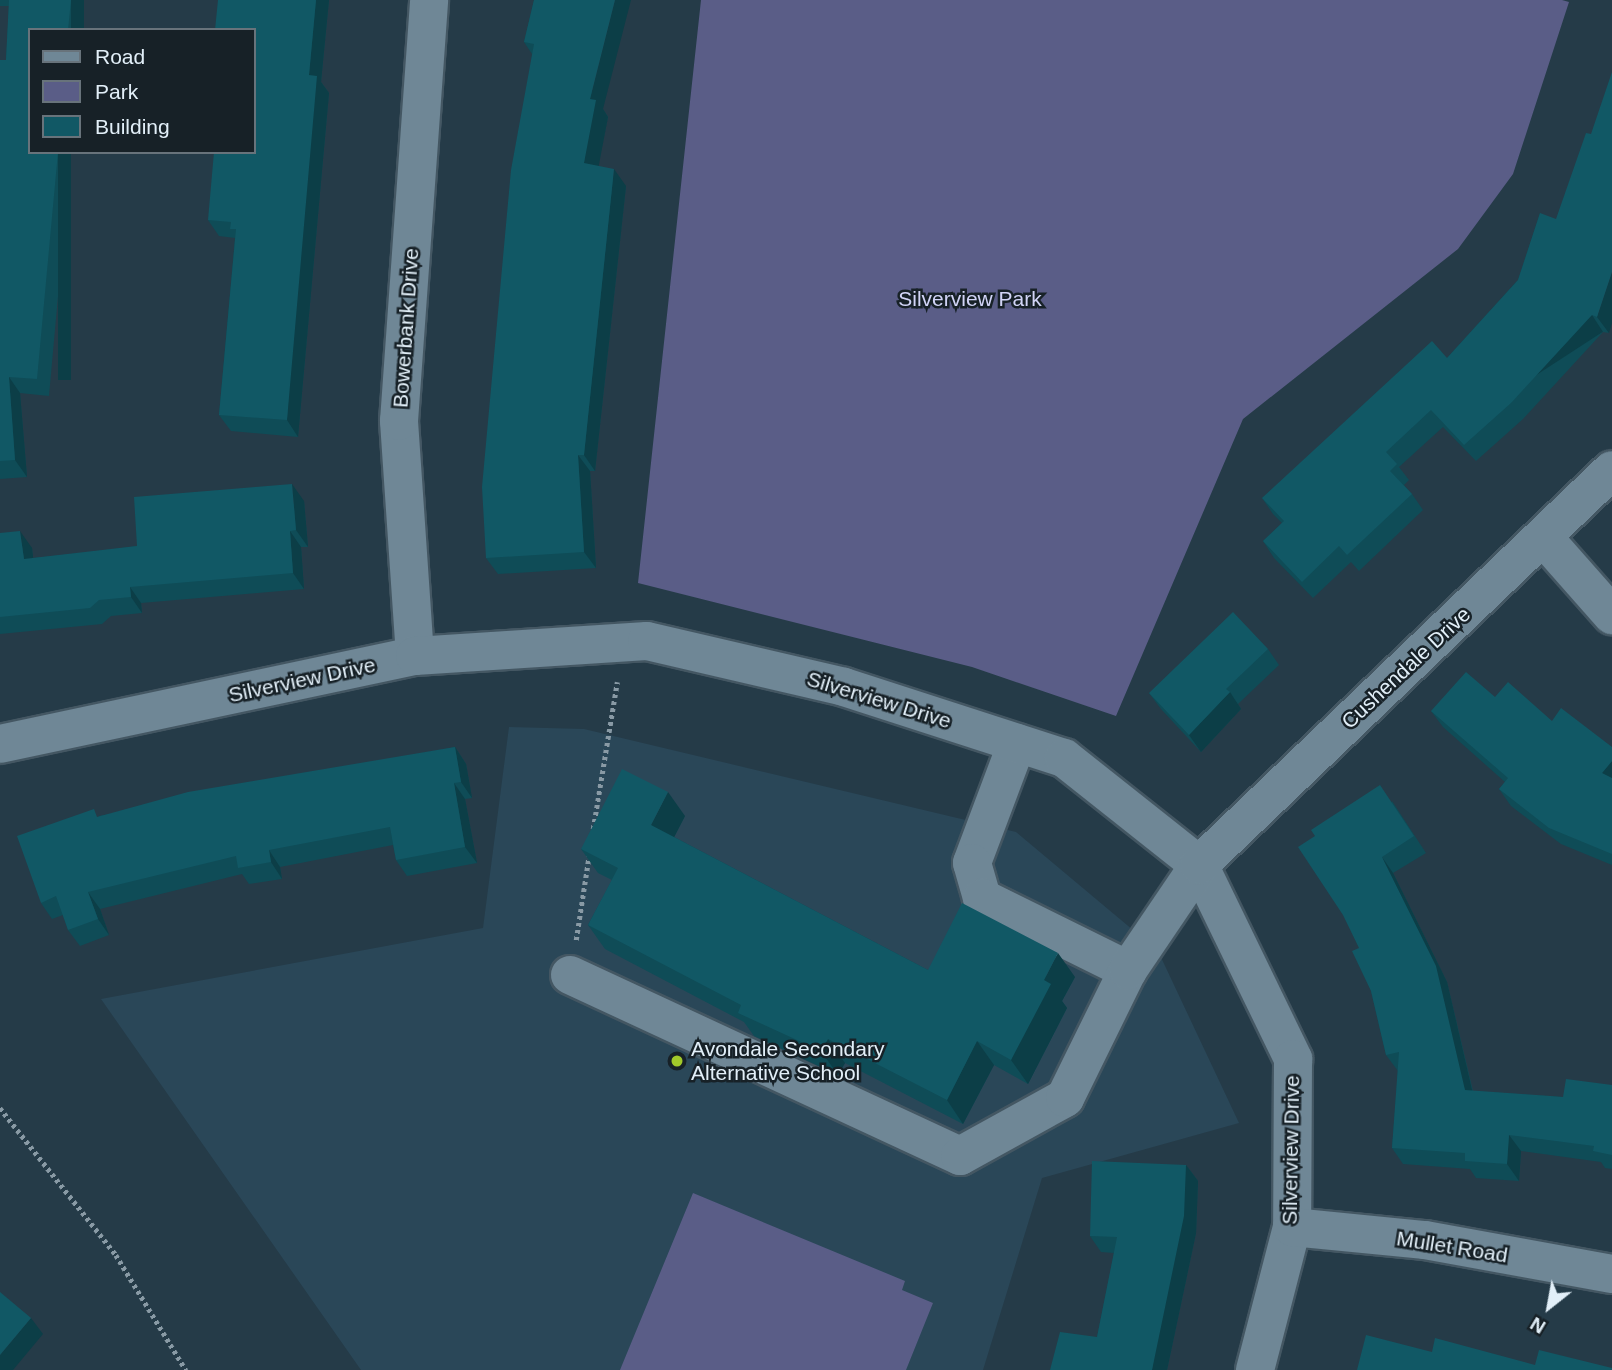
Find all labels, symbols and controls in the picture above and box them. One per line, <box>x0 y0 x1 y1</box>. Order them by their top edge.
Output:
legend <box>28 28 256 154</box>
text: Road <box>95 45 145 68</box>
text: Park <box>95 80 138 103</box>
text: Building <box>95 115 170 138</box>
street label: Bowerbank Drive <box>388 247 424 409</box>
park label: Silverview Park <box>898 286 1042 312</box>
street label: Cushendale Drive <box>1336 602 1476 734</box>
street label: Silverview Drive <box>226 652 378 708</box>
street label: Silverview Drive <box>804 666 954 734</box>
place label: Avondale Secondary Alternative School <box>691 1036 884 1086</box>
marker: Avondale Secondary Alternative School <box>669 1053 685 1069</box>
street label: Silverview Drive <box>1277 1075 1305 1225</box>
street label: Mullet Road <box>1395 1226 1509 1268</box>
north arrow <box>1514 1272 1584 1342</box>
text: N <box>1527 1313 1549 1338</box>

